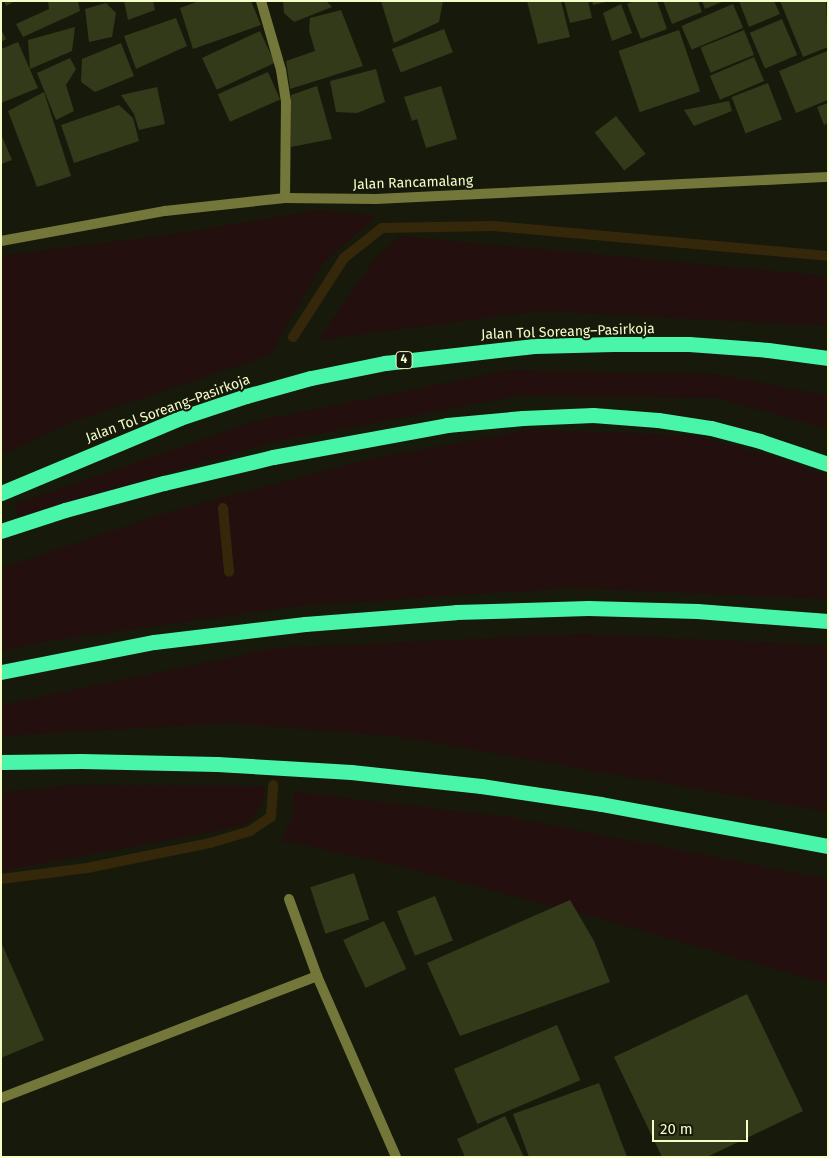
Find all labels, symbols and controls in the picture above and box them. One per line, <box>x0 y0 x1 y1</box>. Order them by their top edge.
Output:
street label: Jalan Rancamalang <box>353 173 473 193</box>
street label: Jalan Tol Soreang–Pasirkoja <box>481 321 655 343</box>
road number: 4 <box>395 350 413 370</box>
street label: Jalan Tol Soreang–Pasirkoja <box>83 371 253 447</box>
scale bar <box>654 1110 750 1142</box>
text: 20 m <box>660 1120 693 1138</box>

